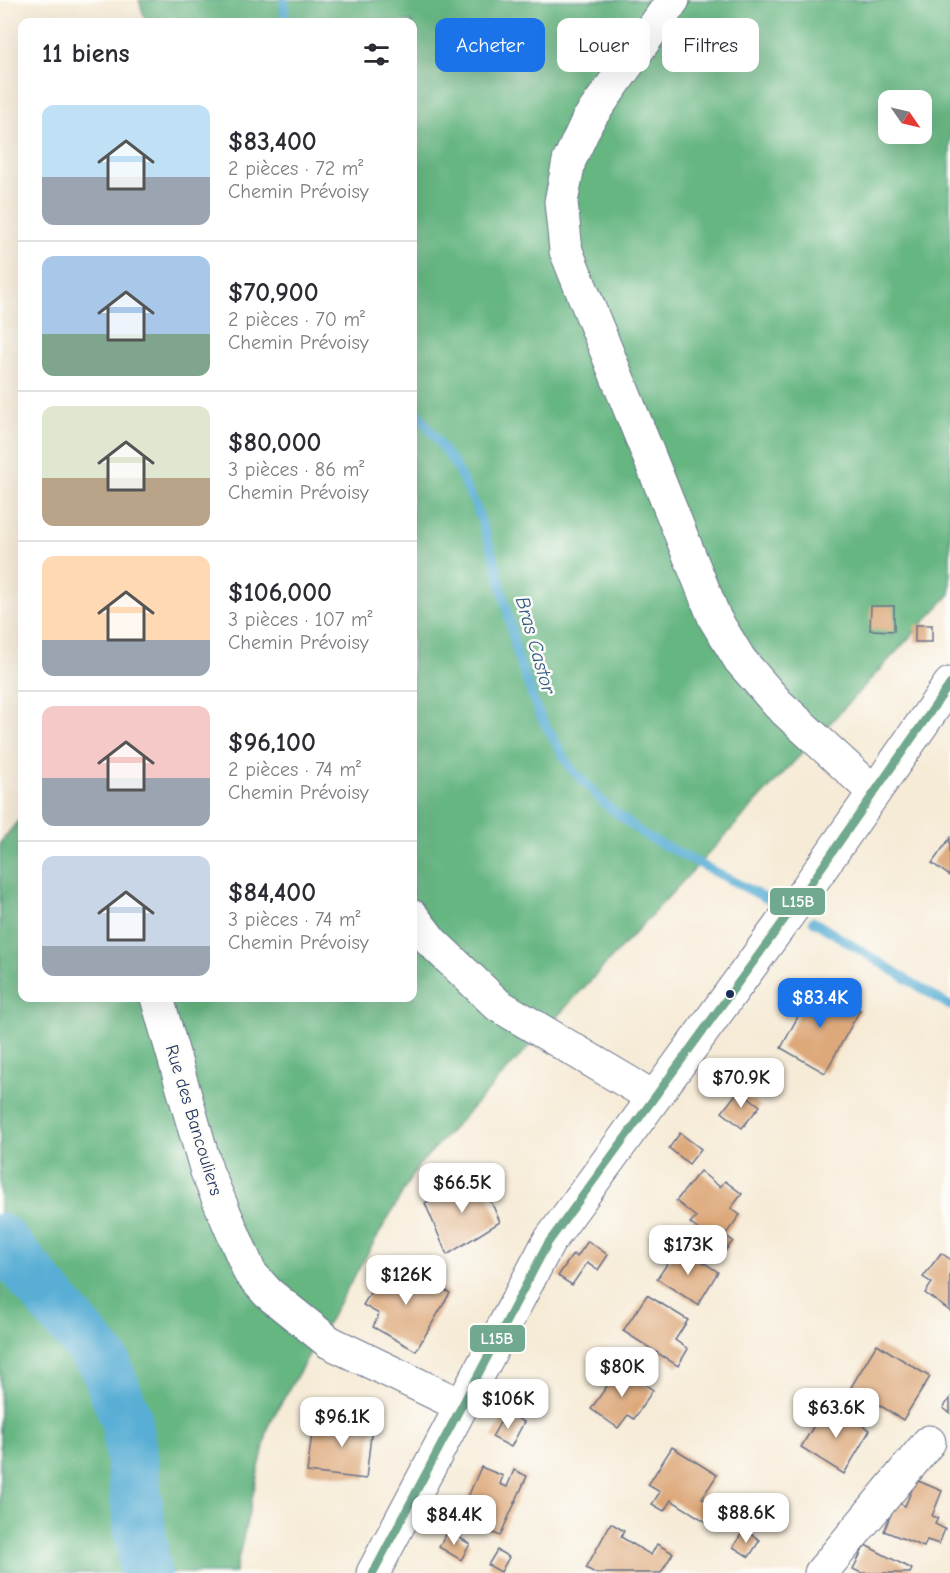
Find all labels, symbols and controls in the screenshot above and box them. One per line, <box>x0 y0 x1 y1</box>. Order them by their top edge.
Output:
chip: Acheter <box>435 18 545 72</box>
chip: Louer <box>557 18 650 72</box>
chip: Filtres <box>662 18 759 72</box>
icon: filters <box>360 38 393 71</box>
text: 11 biens <box>42 39 130 69</box>
north arrow <box>878 90 932 144</box>
map controls <box>878 90 932 144</box>
text: $83,400 <box>228 127 317 157</box>
icon: home <box>90 129 162 201</box>
text: 2 pièces · 72 m² <box>228 157 363 180</box>
text: Chemin Prévoisy <box>228 180 369 203</box>
text: $70,900 <box>228 278 319 308</box>
icon: home <box>90 280 162 352</box>
text: 2 pièces · 70 m² <box>228 308 365 331</box>
text: Chemin Prévoisy <box>228 331 369 354</box>
text: $80,000 <box>228 428 321 458</box>
icon: home <box>90 430 162 502</box>
text: 3 pièces · 86 m² <box>228 458 364 481</box>
text: Chemin Prévoisy <box>228 481 369 504</box>
text: $106,000 <box>228 578 332 608</box>
icon: home <box>90 580 162 652</box>
water label: Bras Castor <box>511 594 561 698</box>
text: 3 pièces · 107 m² <box>228 608 373 631</box>
text: Chemin Prévoisy <box>228 631 369 654</box>
text: $96,100 <box>228 728 316 758</box>
icon: home <box>90 730 162 802</box>
text: 2 pièces · 74 m² <box>228 758 361 781</box>
text: Chemin Prévoisy <box>228 781 369 804</box>
text: $84,400 <box>228 878 316 908</box>
icon: home <box>90 880 162 952</box>
line badge: L15B <box>769 887 826 916</box>
text: L15B <box>782 893 815 911</box>
text: 3 pièces · 74 m² <box>228 908 361 931</box>
text: Chemin Prévoisy <box>228 931 369 954</box>
pin: $83.4K <box>771 978 869 1029</box>
text: $83.4K <box>792 986 848 1009</box>
unlabelled marker <box>724 988 736 1000</box>
street label: Rue des Bancouliers <box>161 1042 226 1198</box>
pin: $70.9K <box>692 1058 790 1109</box>
text: $70.9K <box>712 1066 770 1089</box>
pin: $66.5K <box>413 1163 511 1214</box>
text: $66.5K <box>433 1171 491 1194</box>
pin: $173K <box>646 1225 730 1276</box>
text: $173K <box>663 1233 713 1256</box>
pin: $126K <box>364 1255 448 1306</box>
text: $126K <box>380 1263 432 1286</box>
line badge: L15B <box>469 1324 526 1353</box>
text: L15B <box>481 1330 514 1348</box>
pin: $80K <box>586 1347 658 1398</box>
text: $80K <box>600 1355 644 1378</box>
pin: $106K <box>466 1379 550 1430</box>
text: $106K <box>481 1387 535 1410</box>
pin: $63.6K <box>787 1388 885 1439</box>
text: $63.6K <box>807 1396 865 1419</box>
pin: $96.1K <box>293 1397 391 1448</box>
text: $96.1K <box>314 1405 370 1428</box>
pin: $88.6K <box>697 1493 795 1544</box>
pin: $84.4K <box>405 1495 503 1546</box>
text: $88.6K <box>717 1501 775 1524</box>
text: $84.4K <box>426 1503 482 1526</box>

